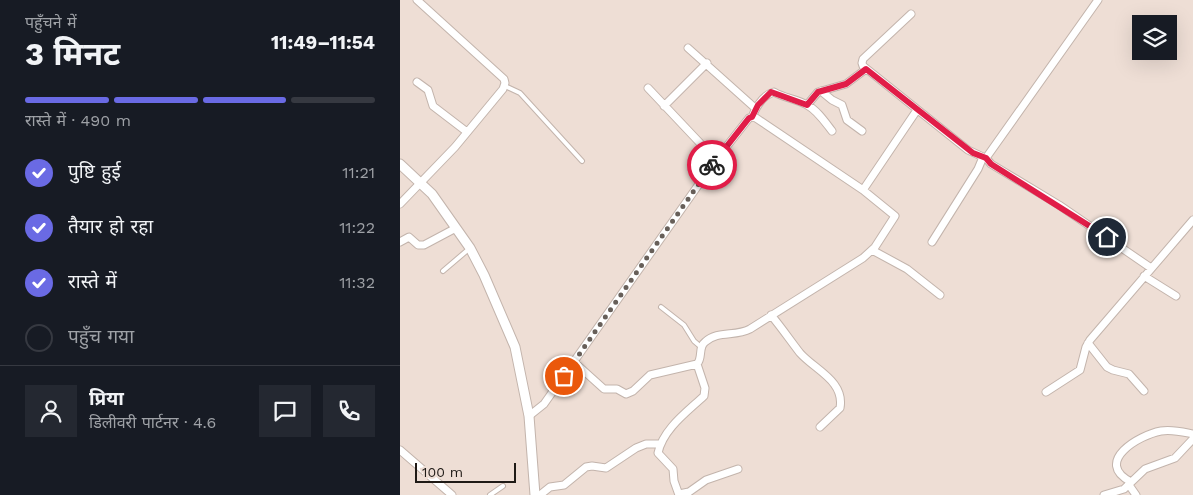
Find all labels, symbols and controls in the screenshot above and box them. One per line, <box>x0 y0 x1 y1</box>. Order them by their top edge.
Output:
text: पहुँचने में <box>25 13 77 32</box>
map controls <box>1132 15 1177 60</box>
button: layers <box>1132 15 1177 60</box>
text: 11:49–11:54 <box>271 31 375 54</box>
text: 3 मिनट <box>25 35 120 73</box>
text: रास्ते में · 490 m <box>25 111 131 130</box>
courier <box>687 140 737 190</box>
icon: bike <box>698 151 726 179</box>
icon: check <box>25 159 53 187</box>
text: पुष्टि हुई <box>68 160 121 183</box>
text: 11:21 <box>342 163 375 182</box>
icon: check <box>25 214 53 242</box>
text: तैयार हो रहा <box>68 215 153 238</box>
pin <box>1086 216 1128 258</box>
text: 11:22 <box>339 218 375 237</box>
icon: home <box>1093 223 1121 251</box>
icon: check <box>25 269 53 297</box>
text: रास्ते में <box>68 270 117 293</box>
text: 11:32 <box>339 273 375 292</box>
text: पहुँच गया <box>68 325 134 348</box>
pin <box>543 355 585 397</box>
icon: bag <box>550 362 578 390</box>
button: person <box>25 385 77 437</box>
button: chat <box>259 385 311 437</box>
button: phone <box>323 385 375 437</box>
text: प्रिया <box>89 387 124 410</box>
text: डिलीवरी पार्टनर · 4.6 <box>89 413 216 432</box>
scale bar <box>415 460 516 483</box>
text: 100 m <box>422 464 463 480</box>

